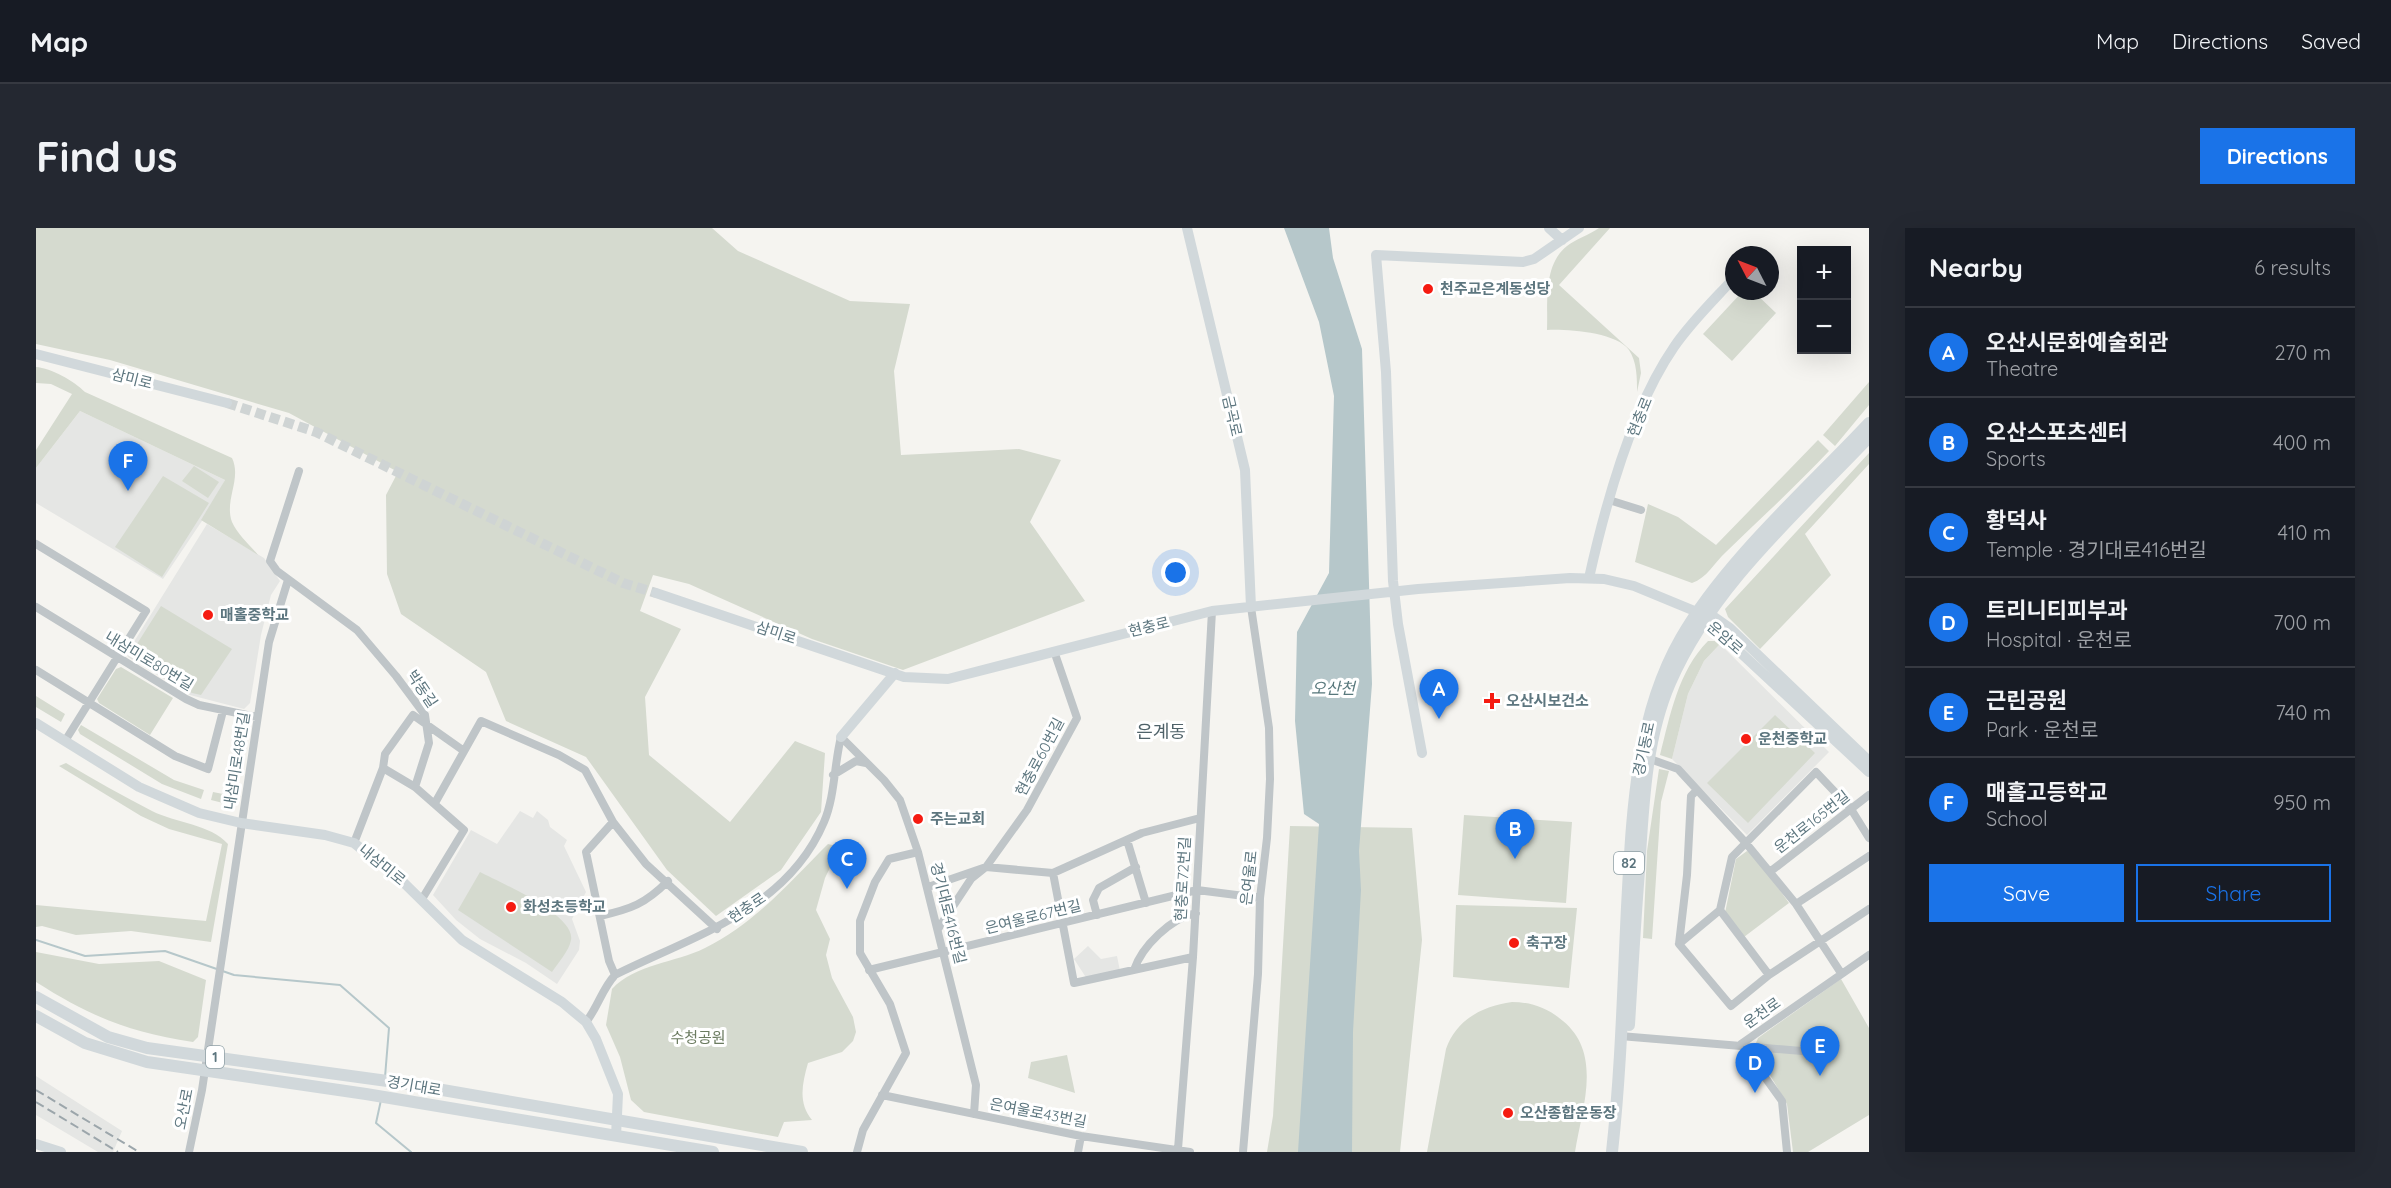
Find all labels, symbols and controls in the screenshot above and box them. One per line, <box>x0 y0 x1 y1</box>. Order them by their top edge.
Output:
text: Map <box>30 24 88 59</box>
text: Map <box>2096 28 2139 54</box>
text: Directions <box>2172 28 2268 54</box>
text: Saved <box>2301 28 2361 54</box>
button: Directions <box>2200 128 2355 184</box>
text: Find us <box>36 130 178 183</box>
north arrow <box>1725 246 1779 300</box>
map controls <box>1797 246 1851 354</box>
button: + <box>1797 246 1851 300</box>
text: Nearby <box>1929 251 2023 284</box>
text: 6 results <box>2254 255 2331 280</box>
place label: 천주교은계동성당 <box>1440 279 1551 298</box>
marker: 천주교은계동성당 <box>1421 282 1435 296</box>
button: − <box>1797 300 1851 354</box>
text: 오산시문화예술회관 <box>1986 328 2168 356</box>
text: A <box>1942 340 1955 365</box>
text: 270 m <box>2274 340 2331 365</box>
text: Theatre <box>1986 356 2058 381</box>
street label: 삼미로 <box>110 364 155 393</box>
street label: 금곡로 <box>1219 394 1246 438</box>
street label: 현충로 <box>1623 394 1656 440</box>
text: 오산스포츠센터 <box>1986 418 2128 446</box>
text: B <box>1942 430 1955 455</box>
text: 400 m <box>2273 430 2331 455</box>
pin: F <box>108 442 148 491</box>
text: Sports <box>1986 446 2046 471</box>
text: 황덕사 <box>1986 506 2047 534</box>
text: C <box>1942 520 1955 545</box>
text: 410 m <box>2278 520 2331 545</box>
text: Temple · 경기대로416번길 <box>1986 537 2207 562</box>
your location <box>1161 558 1190 587</box>
text: 트리니티피부과 <box>1986 596 2128 624</box>
place label: 매홀중학교 <box>220 605 289 624</box>
marker: 매홀중학교 <box>201 608 215 622</box>
text: D <box>1941 610 1956 635</box>
text: 700 m <box>2273 610 2331 635</box>
street label: 현충로 <box>1126 612 1171 641</box>
street label: 삼미로 <box>754 617 799 648</box>
street label: 운암로 <box>1703 617 1747 658</box>
street label: 내삼미로80번길 <box>102 627 197 694</box>
text: Hospital · 운천로 <box>1986 627 2132 652</box>
street label: 박동길 <box>403 666 442 711</box>
pin: A <box>1420 670 1458 719</box>
water label: 오산천 <box>1311 678 1357 698</box>
text: 근린공원 <box>1986 686 2067 714</box>
place label: 오산시보건소 <box>1506 691 1589 710</box>
marker: 오산시보건소 <box>1483 692 1501 710</box>
text: E <box>1943 700 1954 725</box>
text: 740 m <box>2275 700 2331 725</box>
street label: 내삼미로48번길 <box>219 711 254 811</box>
street label: 현충로60번길 <box>1011 714 1068 799</box>
text: Park · 운천로 <box>1986 717 2098 742</box>
district label: 은계동 <box>1136 720 1186 743</box>
street label: 경기동로 <box>1628 720 1659 778</box>
place label: 운천중학교 <box>1758 729 1827 748</box>
marker: 운천중학교 <box>1739 732 1753 746</box>
text: 매홀고등학교 <box>1986 778 2107 806</box>
street label: 운천로165번길 <box>1770 786 1853 857</box>
text: F <box>1943 790 1954 815</box>
text: 950 m <box>2273 790 2331 815</box>
text: School <box>1986 806 2048 831</box>
place label: 주는교회 <box>930 809 985 828</box>
pin: B <box>1496 810 1534 859</box>
marker: 주는교회 <box>911 812 925 826</box>
street label: 현충로72번길 <box>1171 836 1194 922</box>
street label: 내삼미로 <box>355 840 410 889</box>
pin: C <box>828 840 866 889</box>
street label: 은여울로 <box>1236 850 1261 906</box>
road number: 82 <box>1614 852 1644 874</box>
street label: 경기대로416번길 <box>927 860 970 966</box>
button: Save <box>1929 864 2124 922</box>
button: Share <box>2136 864 2331 922</box>
street label: 현충로 <box>724 888 769 927</box>
street label: 은여울로67번길 <box>983 895 1083 938</box>
place label: 화성초등학교 <box>523 897 606 916</box>
marker: 화성초등학교 <box>504 900 518 914</box>
place label: 축구장 <box>1526 933 1568 952</box>
marker: 축구장 <box>1507 936 1521 950</box>
street label: 운천로 <box>1739 993 1784 1032</box>
pin: E <box>1800 1026 1840 1076</box>
park label: 수청공원 <box>670 1028 726 1047</box>
pin: D <box>1736 1044 1774 1093</box>
road number: 1 <box>206 1046 224 1068</box>
street label: 경기대로 <box>385 1071 443 1100</box>
street label: 오산로 <box>170 1087 197 1131</box>
street label: 은여울로43번길 <box>988 1094 1088 1131</box>
place label: 오산종합운동장 <box>1520 1103 1617 1122</box>
marker: 오산종합운동장 <box>1501 1106 1515 1120</box>

